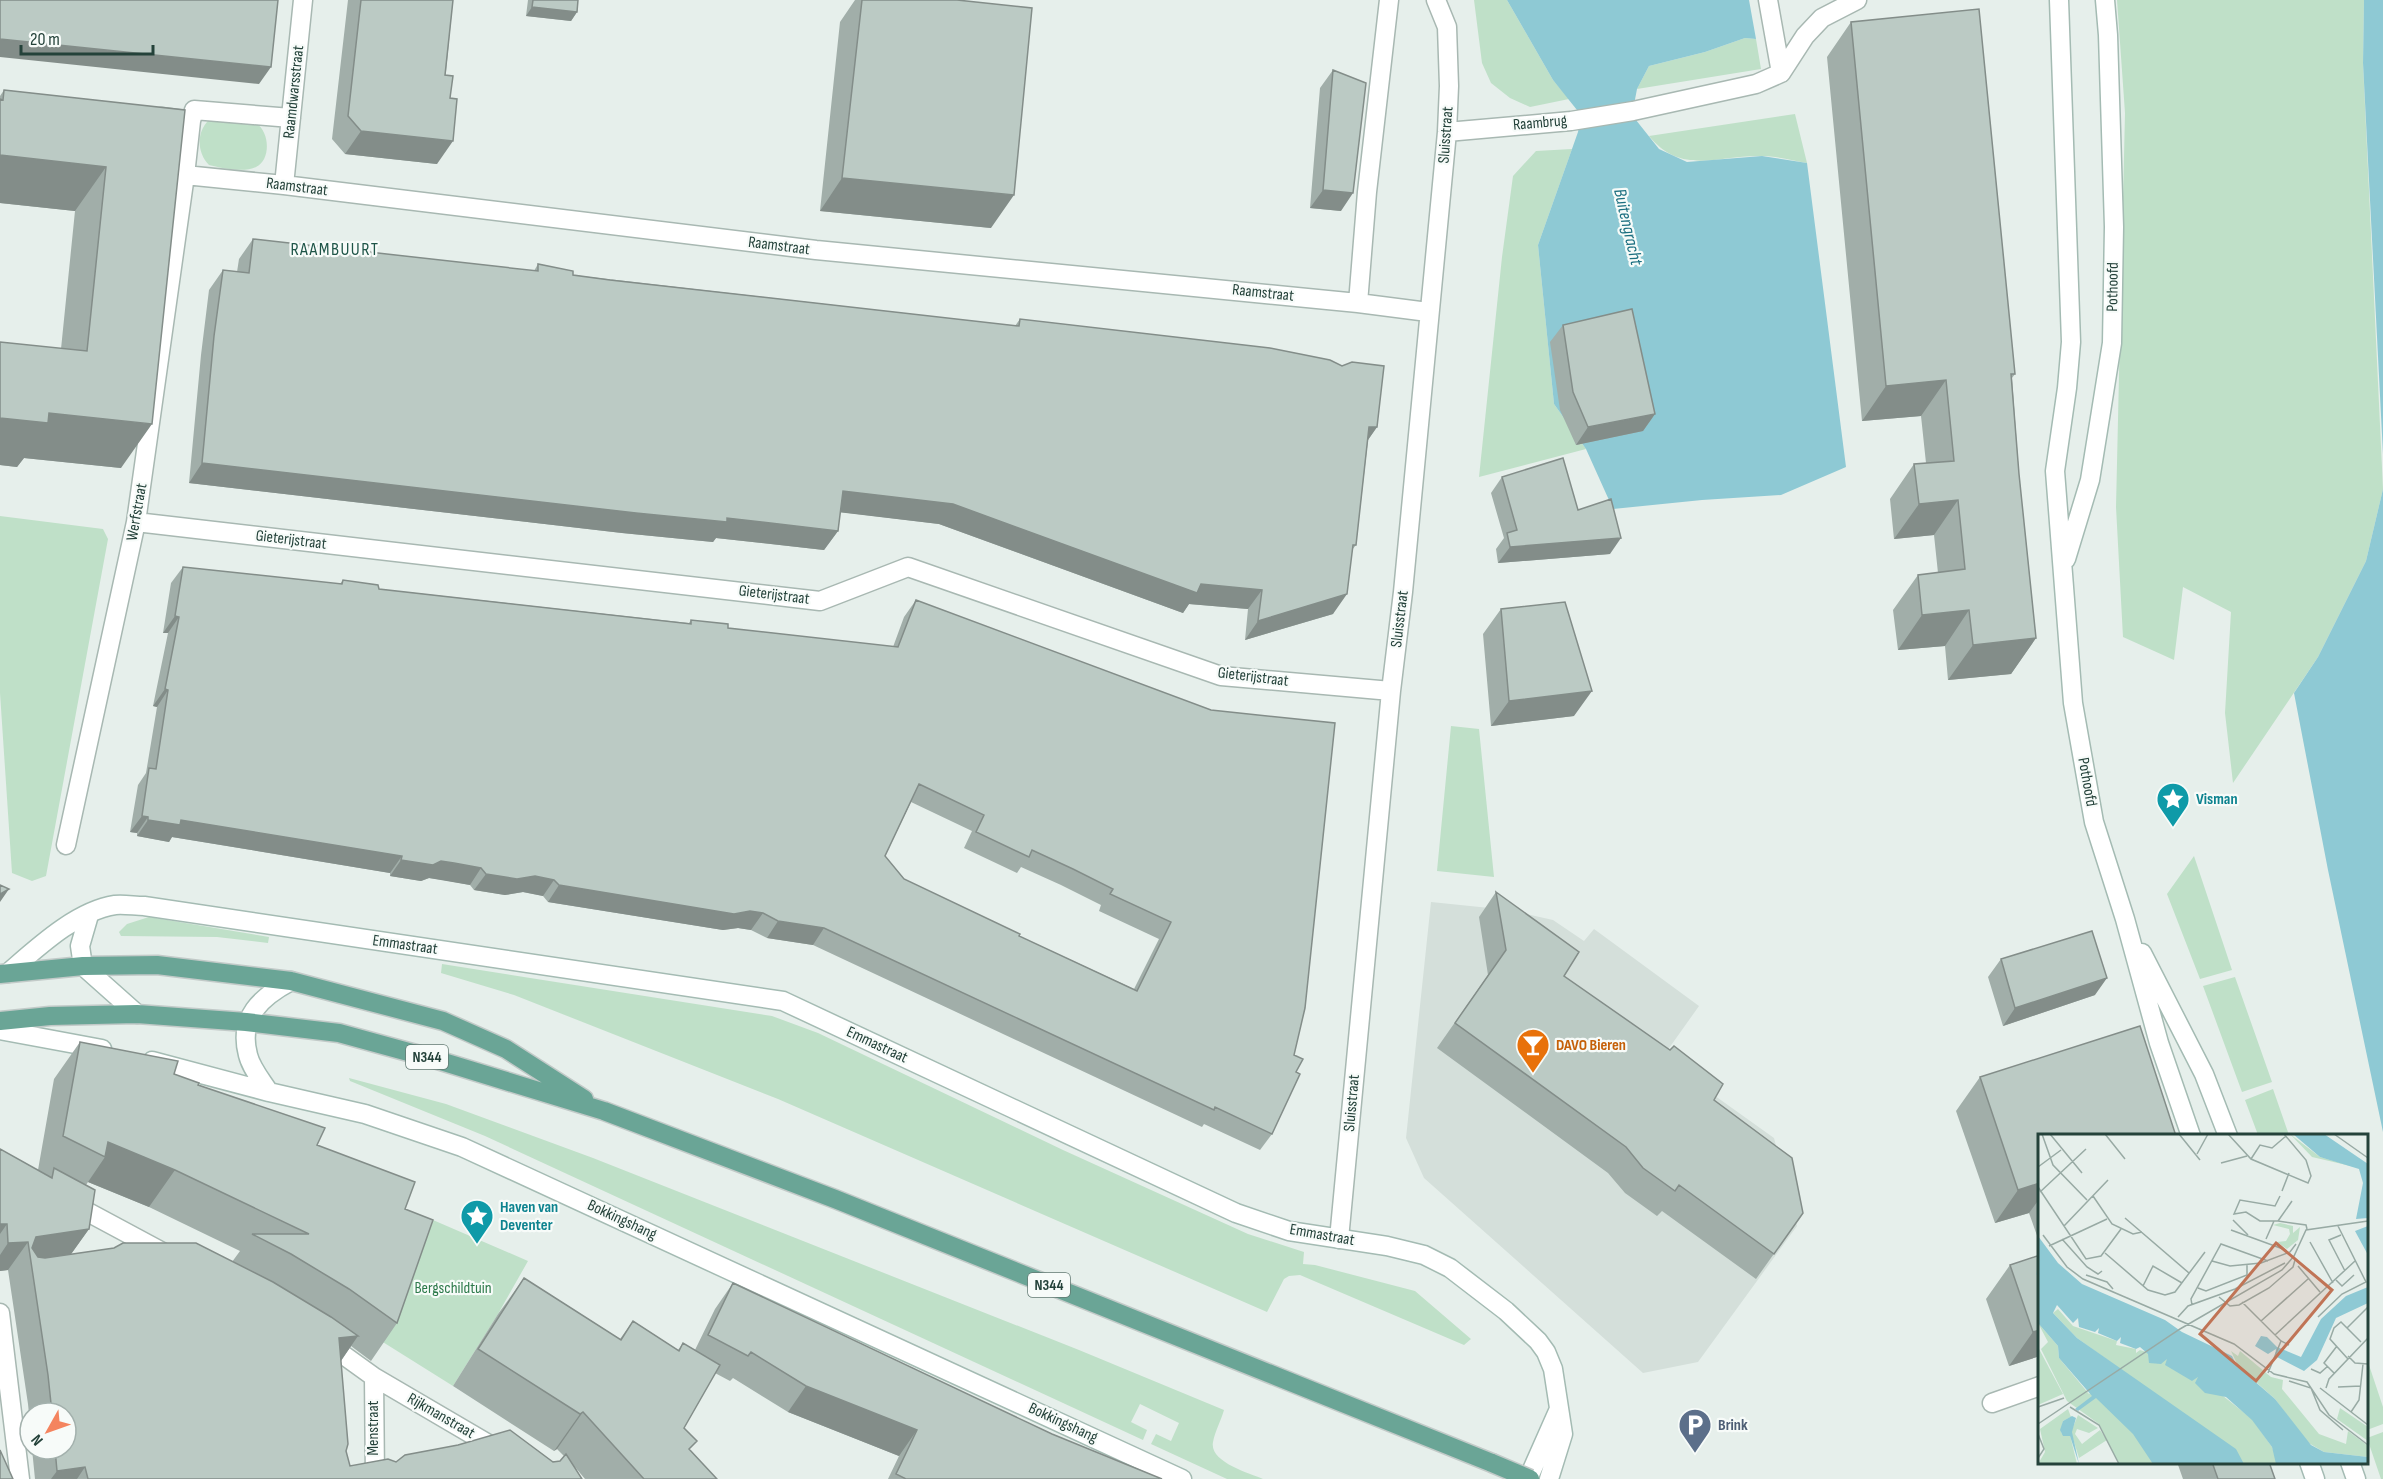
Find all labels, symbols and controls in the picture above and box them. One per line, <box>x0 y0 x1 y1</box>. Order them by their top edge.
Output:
scale bar <box>21 18 153 56</box>
text: 20 m <box>30 29 60 50</box>
street label: Raamdwarsstraat <box>280 44 308 139</box>
street label: Sluisstraat <box>1435 106 1457 164</box>
street label: Raambrug <box>1512 111 1568 135</box>
street label: Raamstraat <box>265 174 329 200</box>
water label: Buitengracht <box>1609 187 1647 268</box>
street label: Raamstraat <box>747 233 811 259</box>
district label: RAAMBUURT <box>290 239 380 260</box>
street label: Pothoofd <box>2103 262 2123 312</box>
street label: Raamstraat <box>1231 280 1295 306</box>
street label: Werfstraat <box>123 482 151 542</box>
street label: Gieterijstraat <box>255 526 328 554</box>
street label: Gieterijstraat <box>738 581 811 609</box>
street label: Sluisstraat <box>1387 589 1413 649</box>
street label: Gieterijstraat <box>1217 663 1290 691</box>
street label: Pothoofd <box>2073 756 2101 808</box>
place icon: Visman <box>2155 781 2191 828</box>
place label: Visman <box>2196 790 2238 809</box>
street label: Emmastraat <box>371 931 439 959</box>
street label: Emmastraat <box>843 1023 911 1067</box>
bar icon: DAVO Bieren <box>1515 1027 1551 1074</box>
place label: DAVO Bieren <box>1556 1036 1626 1055</box>
road number: N344 <box>406 1045 448 1069</box>
street label: Sluisstraat <box>1340 1074 1364 1132</box>
inset map <box>2038 1134 2368 1464</box>
street label: Bokkingshang <box>584 1196 660 1244</box>
place icon: Haven van Deventer <box>459 1198 495 1245</box>
place label: Haven van Deventer <box>500 1198 558 1235</box>
street label: Emmastraat <box>1288 1220 1356 1250</box>
road number: N344 <box>1028 1273 1070 1297</box>
park label: Bergschildtuin <box>414 1279 492 1298</box>
street label: Rijkmanstraat <box>404 1389 478 1443</box>
street label: Bokkingshang <box>1025 1399 1101 1447</box>
street label: Menstraat <box>364 1400 383 1455</box>
north arrow <box>18 1401 78 1461</box>
parking icon: Brink <box>1677 1407 1713 1454</box>
place label: Brink <box>1718 1416 1748 1435</box>
text: N <box>28 1430 48 1449</box>

